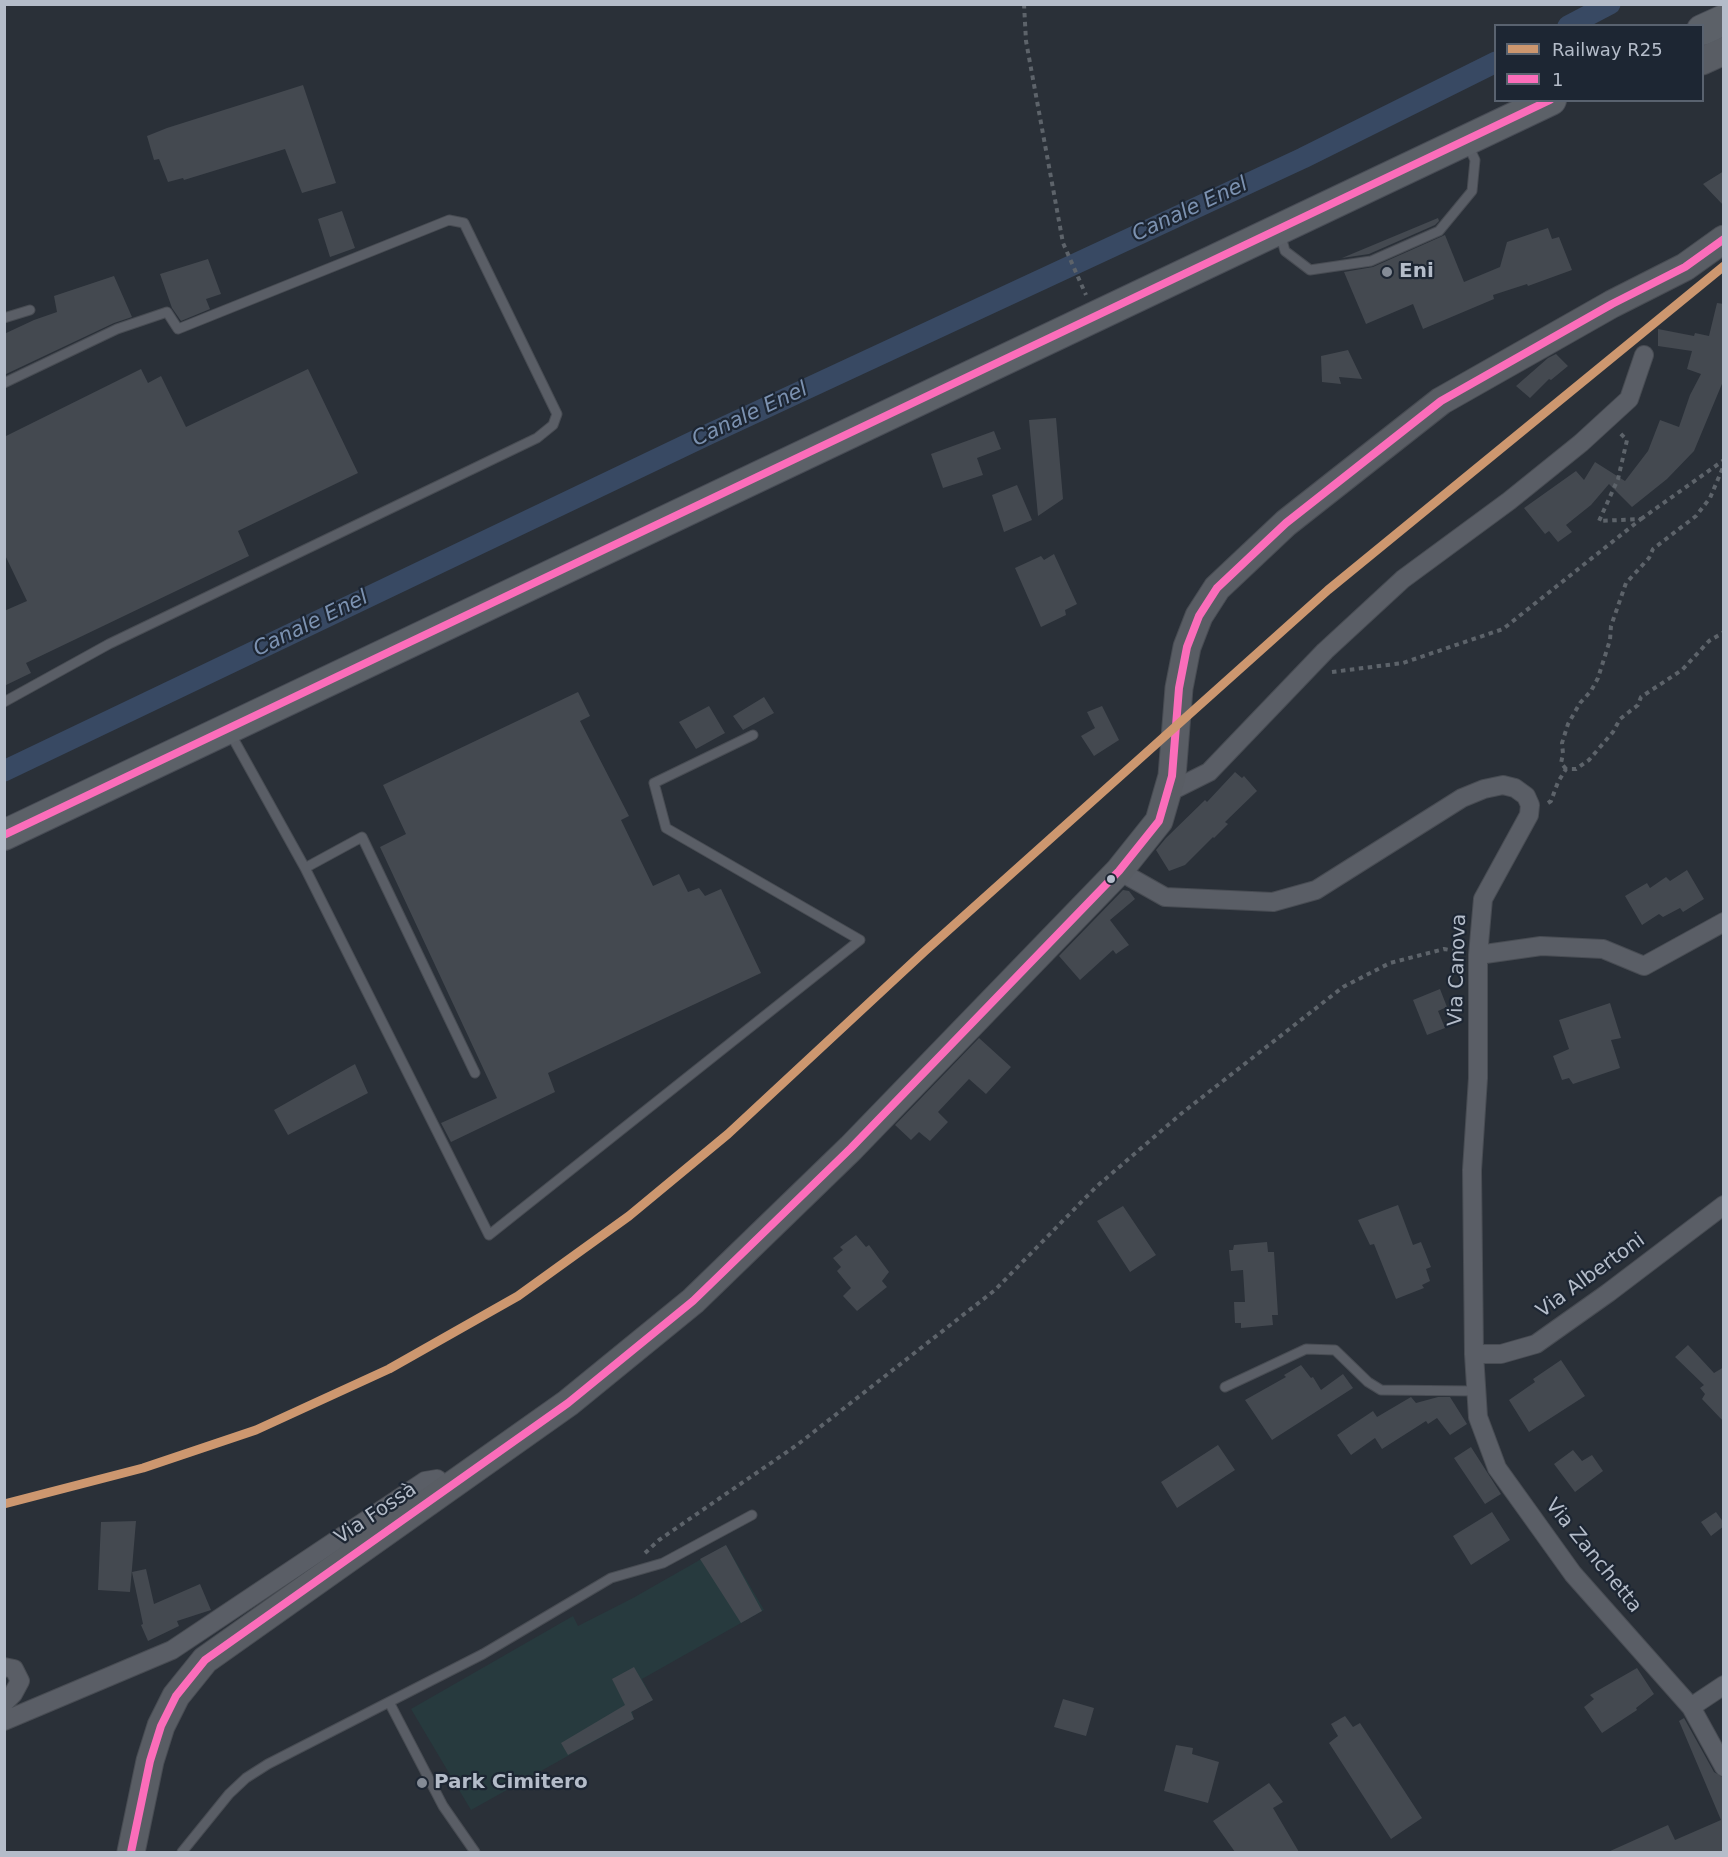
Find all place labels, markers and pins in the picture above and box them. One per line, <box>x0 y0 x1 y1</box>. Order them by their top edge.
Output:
place label: Eni <box>1399 260 1434 284</box>
marker: Eni <box>1380 265 1394 279</box>
unlabelled marker <box>1105 873 1117 885</box>
place label: Park Cimitero <box>434 1771 588 1795</box>
marker: Park Cimitero <box>415 1776 429 1790</box>

